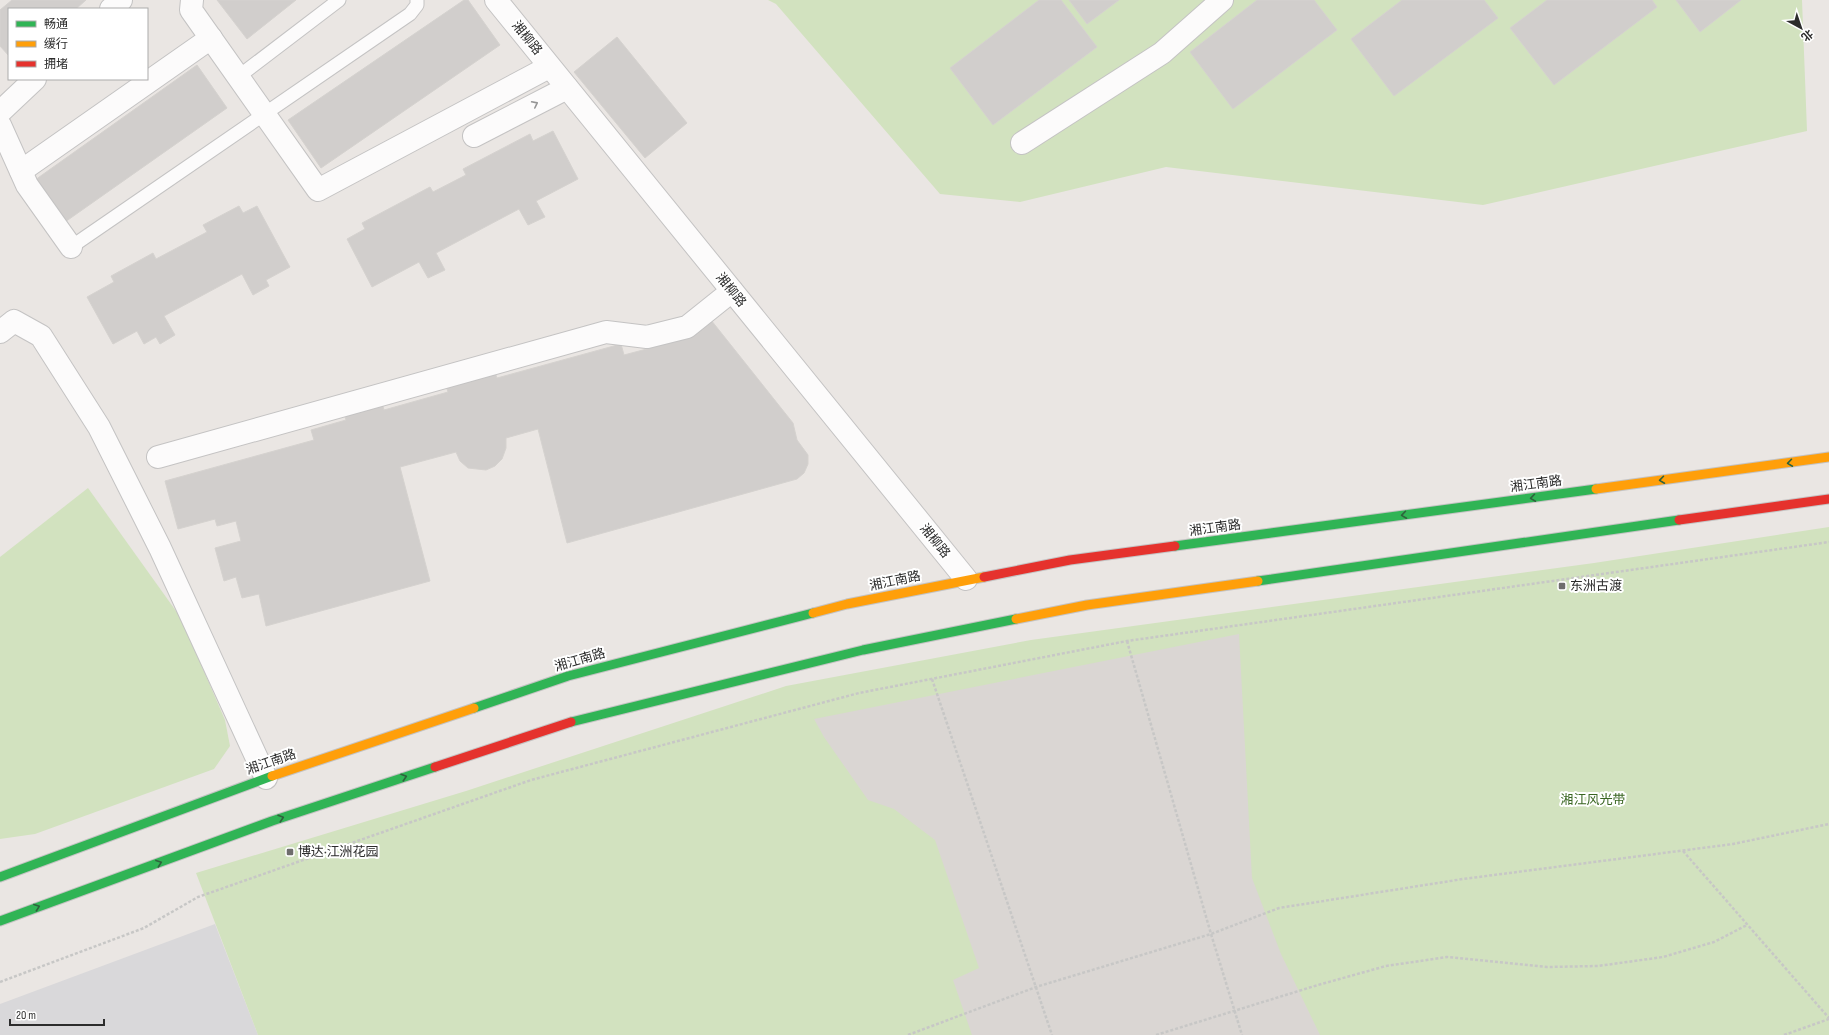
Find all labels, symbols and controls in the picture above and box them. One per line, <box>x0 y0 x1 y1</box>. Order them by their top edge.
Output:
legend <box>8 8 148 80</box>
north arrow <box>1781 8 1821 48</box>
text: 畅通 <box>44 17 68 32</box>
street label: 湘柳路 <box>509 18 545 58</box>
text: 北 <box>1799 27 1815 44</box>
text: 缓行 <box>44 37 68 52</box>
text: 拥堵 <box>44 57 68 72</box>
one-way arrow <box>531 101 538 109</box>
street label: 湘柳路 <box>713 270 749 310</box>
one-way arrow <box>1787 458 1793 467</box>
street label: 湘江南路 <box>1509 472 1563 496</box>
one-way arrow <box>1658 475 1665 484</box>
one-way arrow <box>1530 493 1536 502</box>
one-way arrow <box>1401 510 1407 519</box>
street label: 湘江南路 <box>1188 516 1242 540</box>
street label: 湘柳路 <box>917 521 953 561</box>
street label: 湘江南路 <box>868 568 922 594</box>
place label: 东洲古渡 <box>1570 578 1622 594</box>
marker: 东洲古渡 <box>1557 581 1567 591</box>
street label: 湘江南路 <box>553 645 607 675</box>
street label: 湘江南路 <box>244 746 298 778</box>
one-way arrow <box>401 773 408 782</box>
park label: 湘江风光带 <box>1560 792 1626 808</box>
one-way arrow <box>277 814 284 823</box>
place label: 博达·江洲花园 <box>298 844 379 860</box>
marker: 博达·江洲花园 <box>285 847 295 857</box>
one-way arrow <box>155 859 162 867</box>
one-way arrow <box>33 904 40 912</box>
scale bar <box>10 1001 104 1027</box>
text: 20 m <box>16 1008 36 1023</box>

